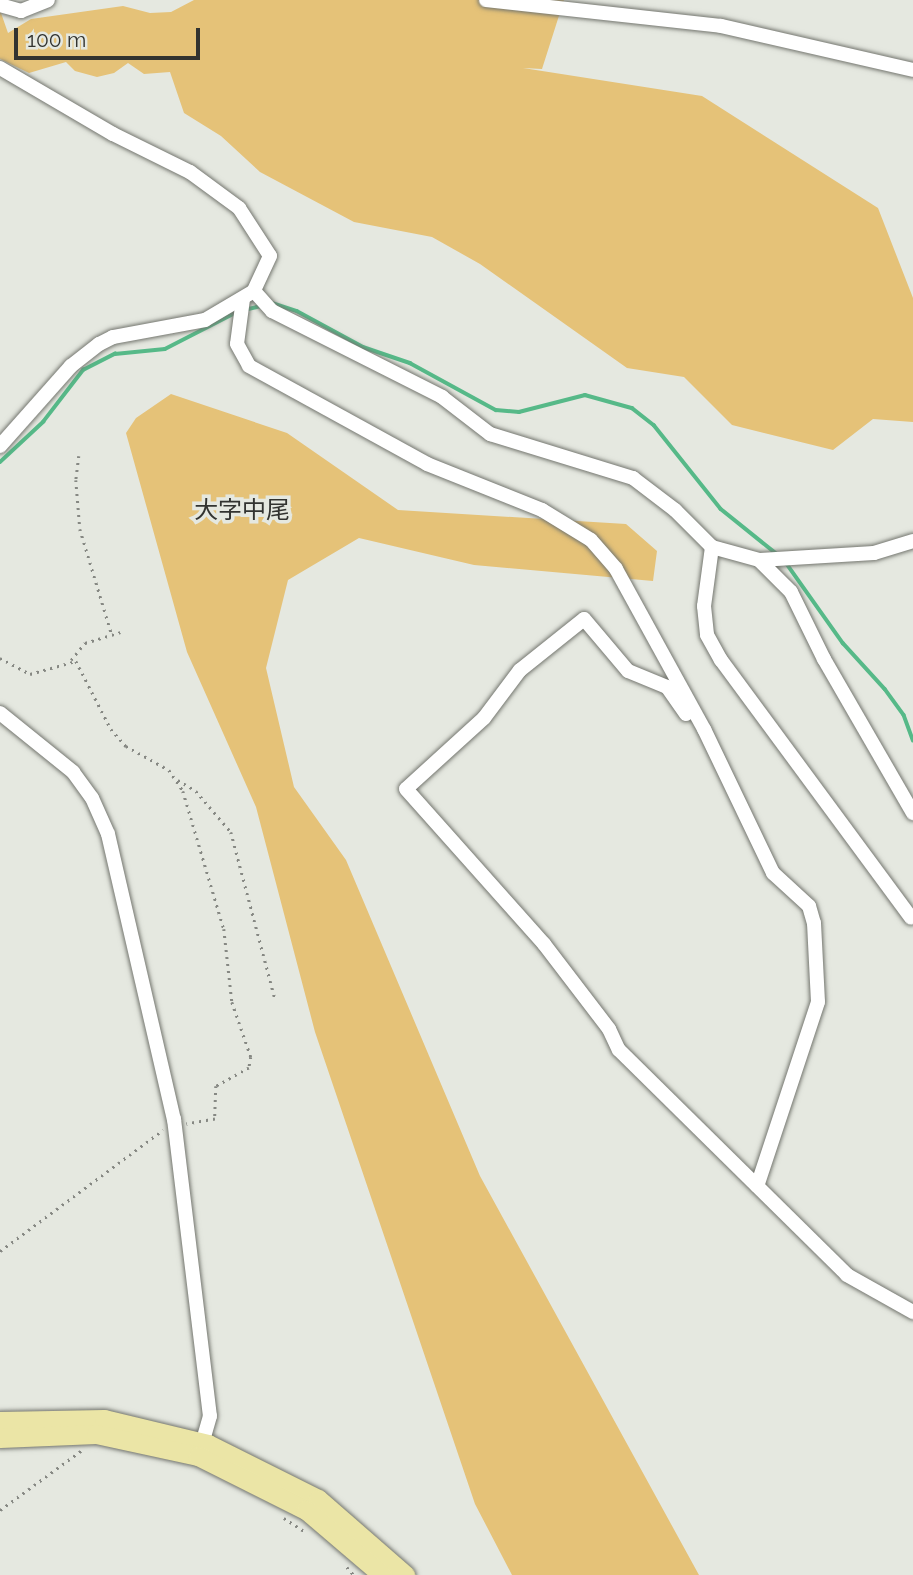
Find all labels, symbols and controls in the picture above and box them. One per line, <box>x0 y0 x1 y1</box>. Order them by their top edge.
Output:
scale bar <box>18 14 203 58</box>
text: 100 m <box>27 27 86 52</box>
district label: 大字中尾 <box>194 496 290 524</box>

